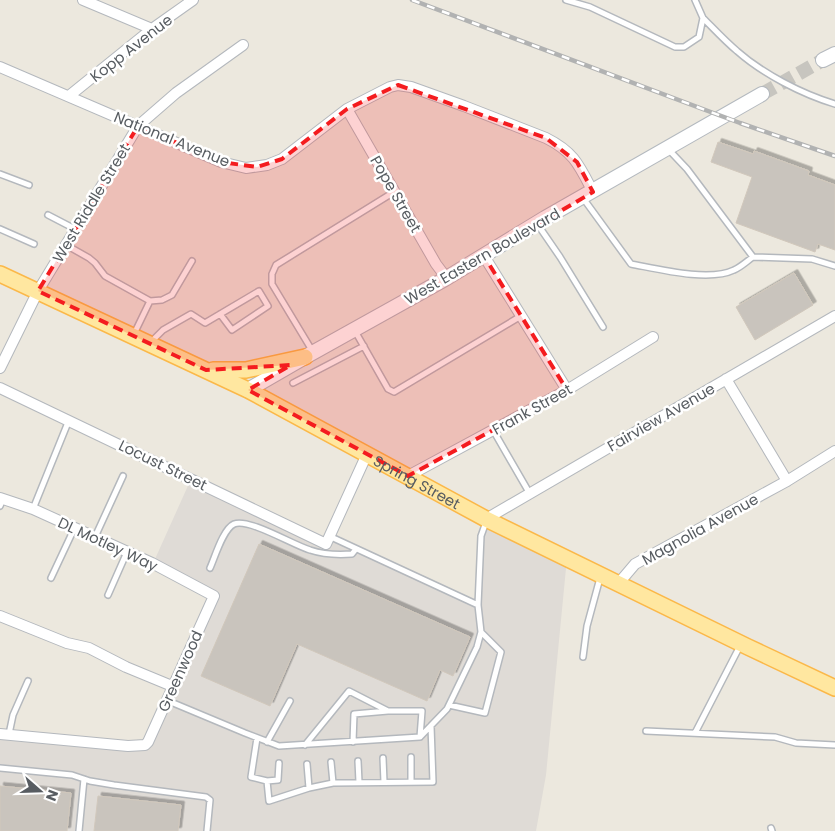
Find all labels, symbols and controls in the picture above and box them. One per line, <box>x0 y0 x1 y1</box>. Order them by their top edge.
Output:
street label: Kopp Avenue <box>85 9 177 87</box>
street label: National Avenue <box>111 106 233 172</box>
street label: West Riddle Street <box>47 140 135 266</box>
street label: Pope Street <box>365 152 427 236</box>
street label: West Eastern Boulevard <box>400 203 564 309</box>
street label: Frank Street <box>488 378 576 440</box>
street label: Fairview Avenue <box>603 378 719 456</box>
street label: Locust Street <box>115 435 211 495</box>
street label: Spring Street <box>370 449 464 514</box>
street label: Magnolia Avenue <box>638 488 762 570</box>
street label: DL Motley Way <box>55 512 162 577</box>
street label: Greenwood <box>153 627 207 715</box>
north arrow <box>15 766 65 816</box>
text: N <box>41 787 63 804</box>

